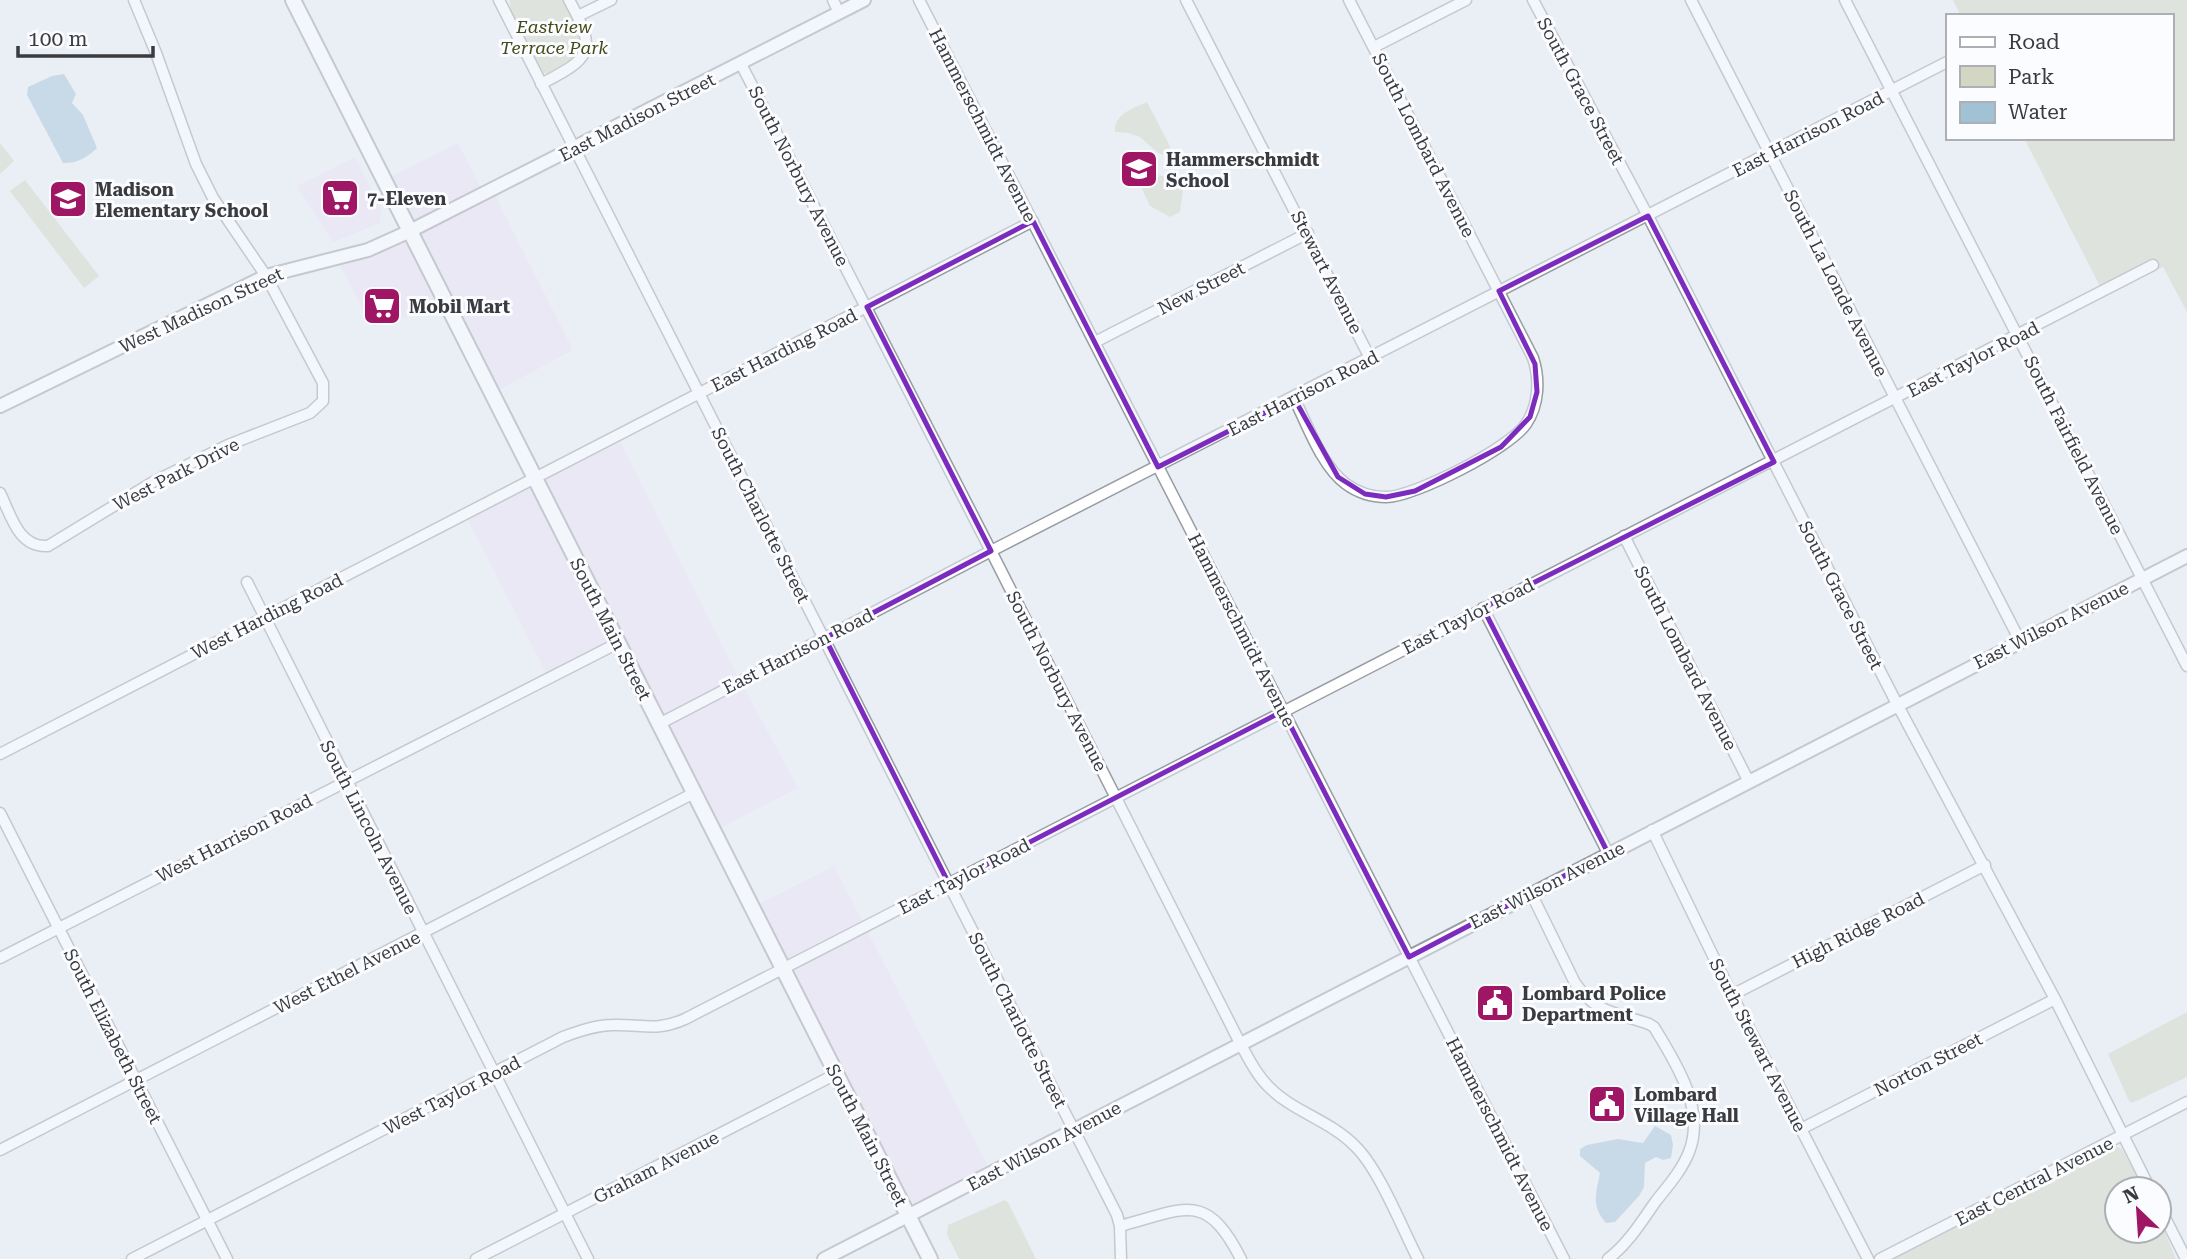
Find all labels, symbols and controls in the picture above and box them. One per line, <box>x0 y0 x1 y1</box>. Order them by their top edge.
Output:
scale bar <box>18 14 152 58</box>
street label: South Grace Street <box>1533 14 1629 168</box>
legend <box>1946 14 2173 140</box>
park label: Eastview Terrace Park <box>500 16 608 58</box>
street label: Hammerschmidt Avenue <box>925 25 1041 225</box>
text: 100 m <box>28 27 88 51</box>
text: Road <box>2008 30 2060 54</box>
street label: South Lombard Avenue <box>1368 49 1480 241</box>
text: Park <box>2008 65 2054 89</box>
street label: East Madison Street <box>555 68 719 165</box>
street label: South Norbury Avenue <box>744 82 854 270</box>
street label: East Harrison Road <box>1729 87 1887 181</box>
text: Water <box>2008 100 2068 124</box>
school or university icon: Hammerschmidt School <box>1118 148 1160 190</box>
place label: Hammerschmidt School <box>1166 149 1319 191</box>
supermarket icon: 7-Eleven <box>319 177 361 219</box>
school or university icon: Madison Elementary School <box>47 178 89 220</box>
place label: Madison Elementary School <box>95 179 268 221</box>
street label: South La Londe Avenue <box>1780 186 1892 380</box>
place label: 7-Eleven <box>367 188 446 209</box>
street label: Stewart Avenue <box>1287 207 1367 337</box>
street label: New Street <box>1154 257 1248 319</box>
street label: West Madison Street <box>116 263 287 357</box>
supermarket icon: Mobil Mart <box>361 285 403 327</box>
place label: Mobil Mart <box>409 296 510 317</box>
street label: East Harding Road <box>708 304 861 396</box>
street label: East Taylor Road <box>1904 317 2043 401</box>
street label: East Harrison Road <box>1224 346 1382 440</box>
street label: South Fairfield Avenue <box>2020 352 2128 538</box>
street label: South Charlotte Street <box>708 424 815 607</box>
street label: West Park Drive <box>110 433 243 515</box>
street label: South Grace Street <box>1794 517 1888 673</box>
street label: Hammerschmidt Avenue <box>1184 530 1300 730</box>
street label: South Main Street <box>566 554 656 704</box>
street label: South Lombard Avenue <box>1630 562 1742 754</box>
street label: West Harding Road <box>188 569 347 663</box>
street label: East Taylor Road <box>1399 574 1538 658</box>
street label: East Wilson Avenue <box>1970 577 2132 673</box>
street label: South Norbury Avenue <box>1002 587 1112 775</box>
street label: East Harrison Road <box>719 604 877 698</box>
street label: South Lincoln Avenue <box>316 736 422 918</box>
street label: West Harrison Road <box>152 789 316 886</box>
street label: East Taylor Road <box>895 834 1034 918</box>
street label: East Wilson Avenue <box>1466 837 1628 933</box>
street label: High Ridge Road <box>1788 887 1928 972</box>
street label: West Ethel Avenue <box>270 926 424 1018</box>
street label: South Charlotte Street <box>965 929 1072 1112</box>
street label: South Elizabeth Street <box>60 945 166 1127</box>
street label: South Stewart Avenue <box>1705 955 1811 1135</box>
public building icon: Lombard Police Department <box>1474 982 1516 1024</box>
place label: Lombard Police Department <box>1522 983 1666 1025</box>
street label: Norton Street <box>1871 1028 1986 1100</box>
street label: Hammerschmidt Avenue <box>1442 1034 1558 1234</box>
street label: West Taylor Road <box>380 1051 524 1139</box>
street label: South Main Street <box>822 1060 912 1210</box>
public building icon: Lombard Village Hall <box>1586 1083 1628 1125</box>
place label: Lombard Village Hall <box>1634 1084 1739 1126</box>
street label: East Wilson Avenue <box>964 1097 1124 1195</box>
street label: Graham Avenue <box>590 1126 722 1208</box>
street label: East Central Avenue <box>1952 1132 2116 1230</box>
north arrow <box>2103 1175 2173 1245</box>
text: N <box>2120 1181 2143 1209</box>

